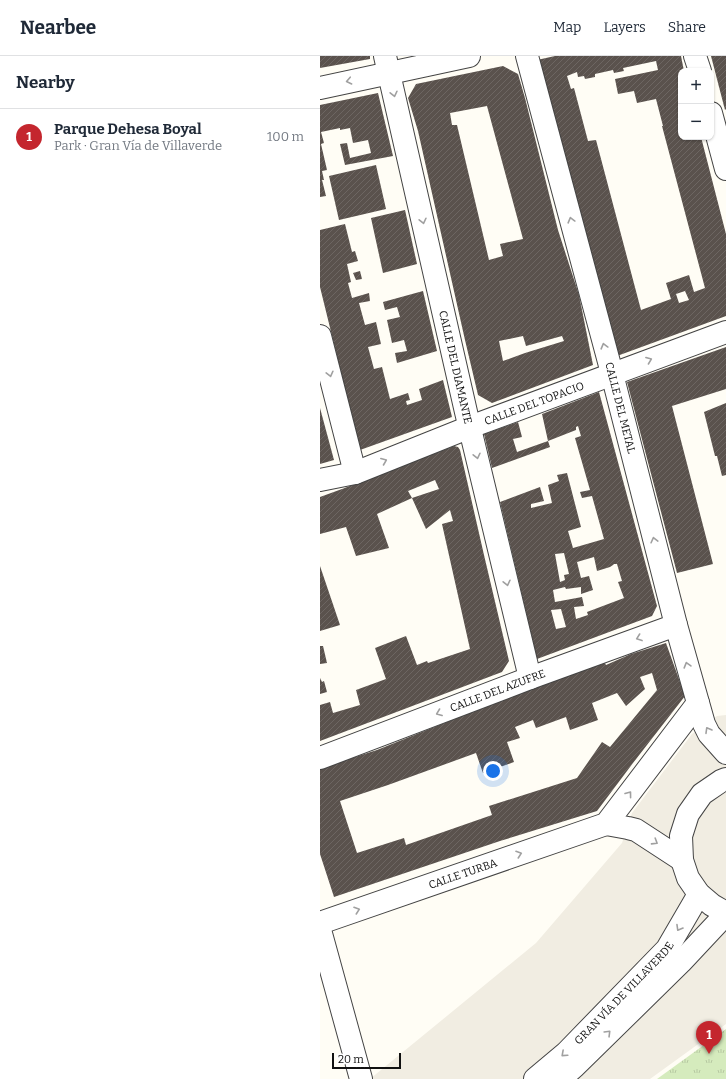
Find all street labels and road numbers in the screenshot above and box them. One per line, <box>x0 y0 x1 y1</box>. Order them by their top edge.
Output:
street label: CALLE DEL DIAMANTE <box>437 309 475 425</box>
street label: CALLE DEL METAL <box>603 361 639 455</box>
street label: CALLE DEL TOPACIO <box>482 379 586 428</box>
street label: CALLE DEL AZUFRE <box>448 666 547 714</box>
street label: CALLE TURBA <box>427 856 499 891</box>
street label: GRAN VÍA DE VILLAVERDE <box>572 939 676 1047</box>

